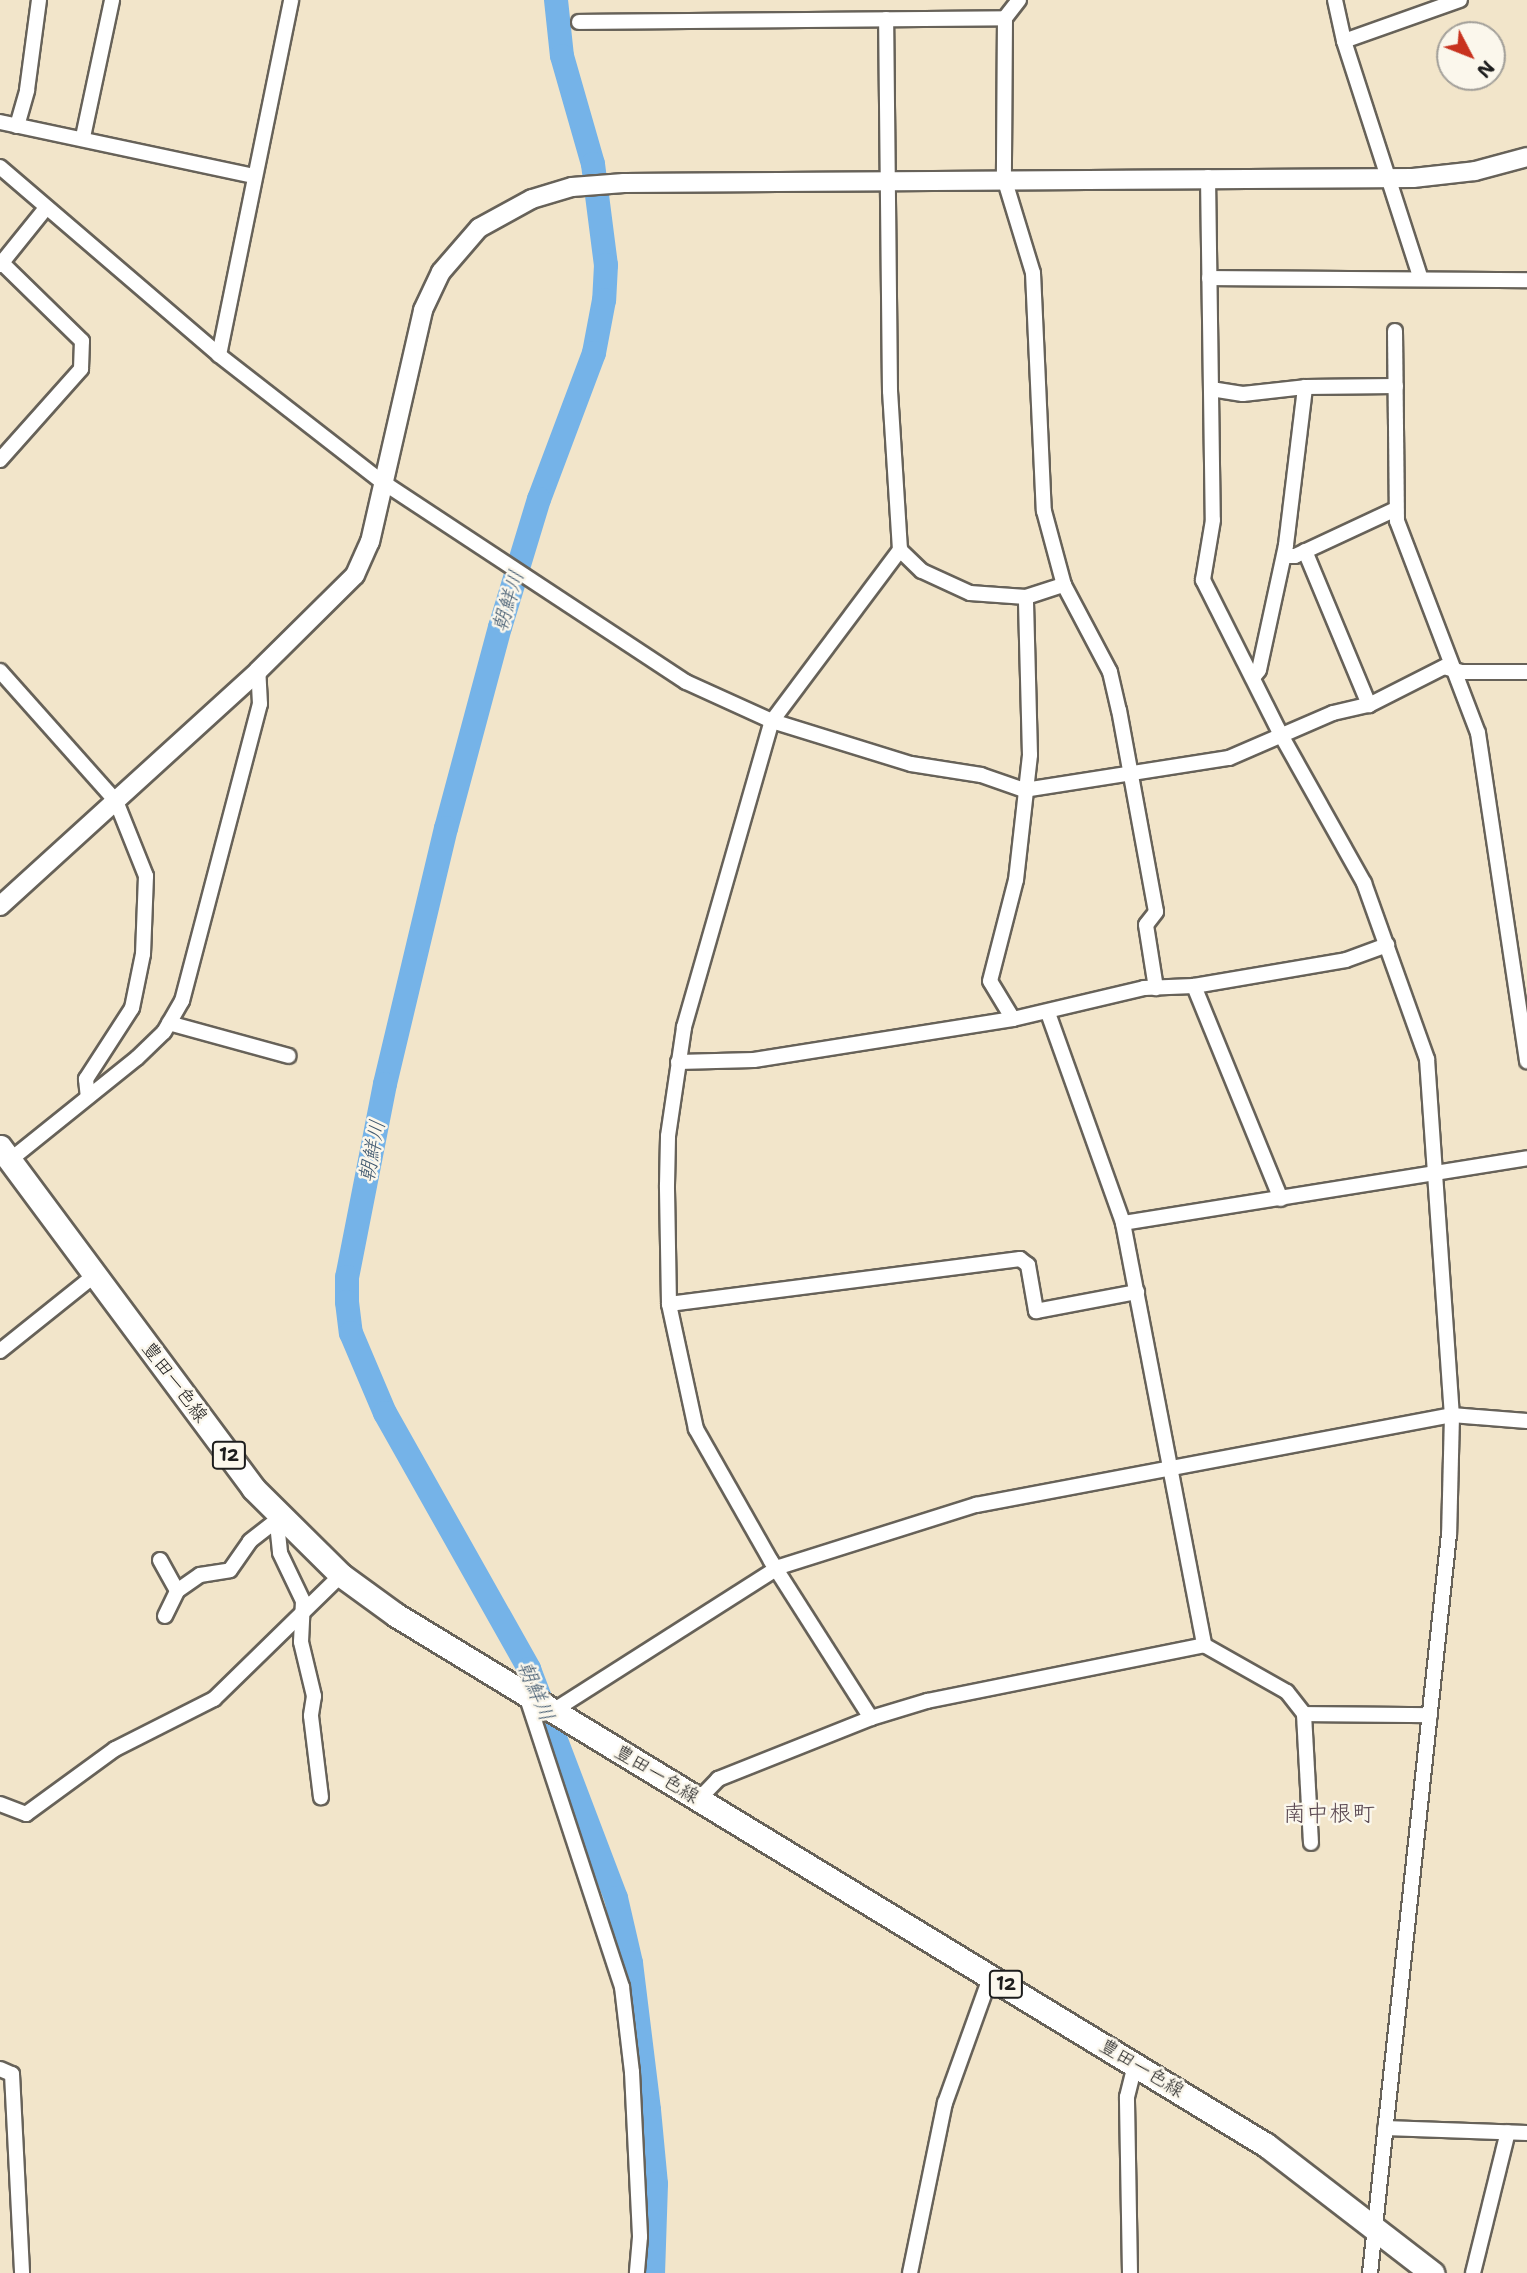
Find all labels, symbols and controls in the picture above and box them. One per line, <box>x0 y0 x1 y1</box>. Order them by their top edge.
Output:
north arrow <box>1436 21 1506 91</box>
text: N <box>1471 55 1500 83</box>
water label: 朝鮮川 <box>487 567 529 635</box>
water label: 朝鮮川 <box>354 1118 390 1184</box>
street label: 豊田一色線 <box>137 1337 213 1427</box>
road number: 12 <box>212 1440 246 1470</box>
water label: 朝鮮川 <box>512 1657 560 1725</box>
street label: 豊田一色線 <box>610 1740 704 1808</box>
district label: 南中根町 <box>1283 1799 1375 1827</box>
road number: 12 <box>988 1970 1024 1998</box>
street label: 豊田一色線 <box>1095 2034 1189 2102</box>

